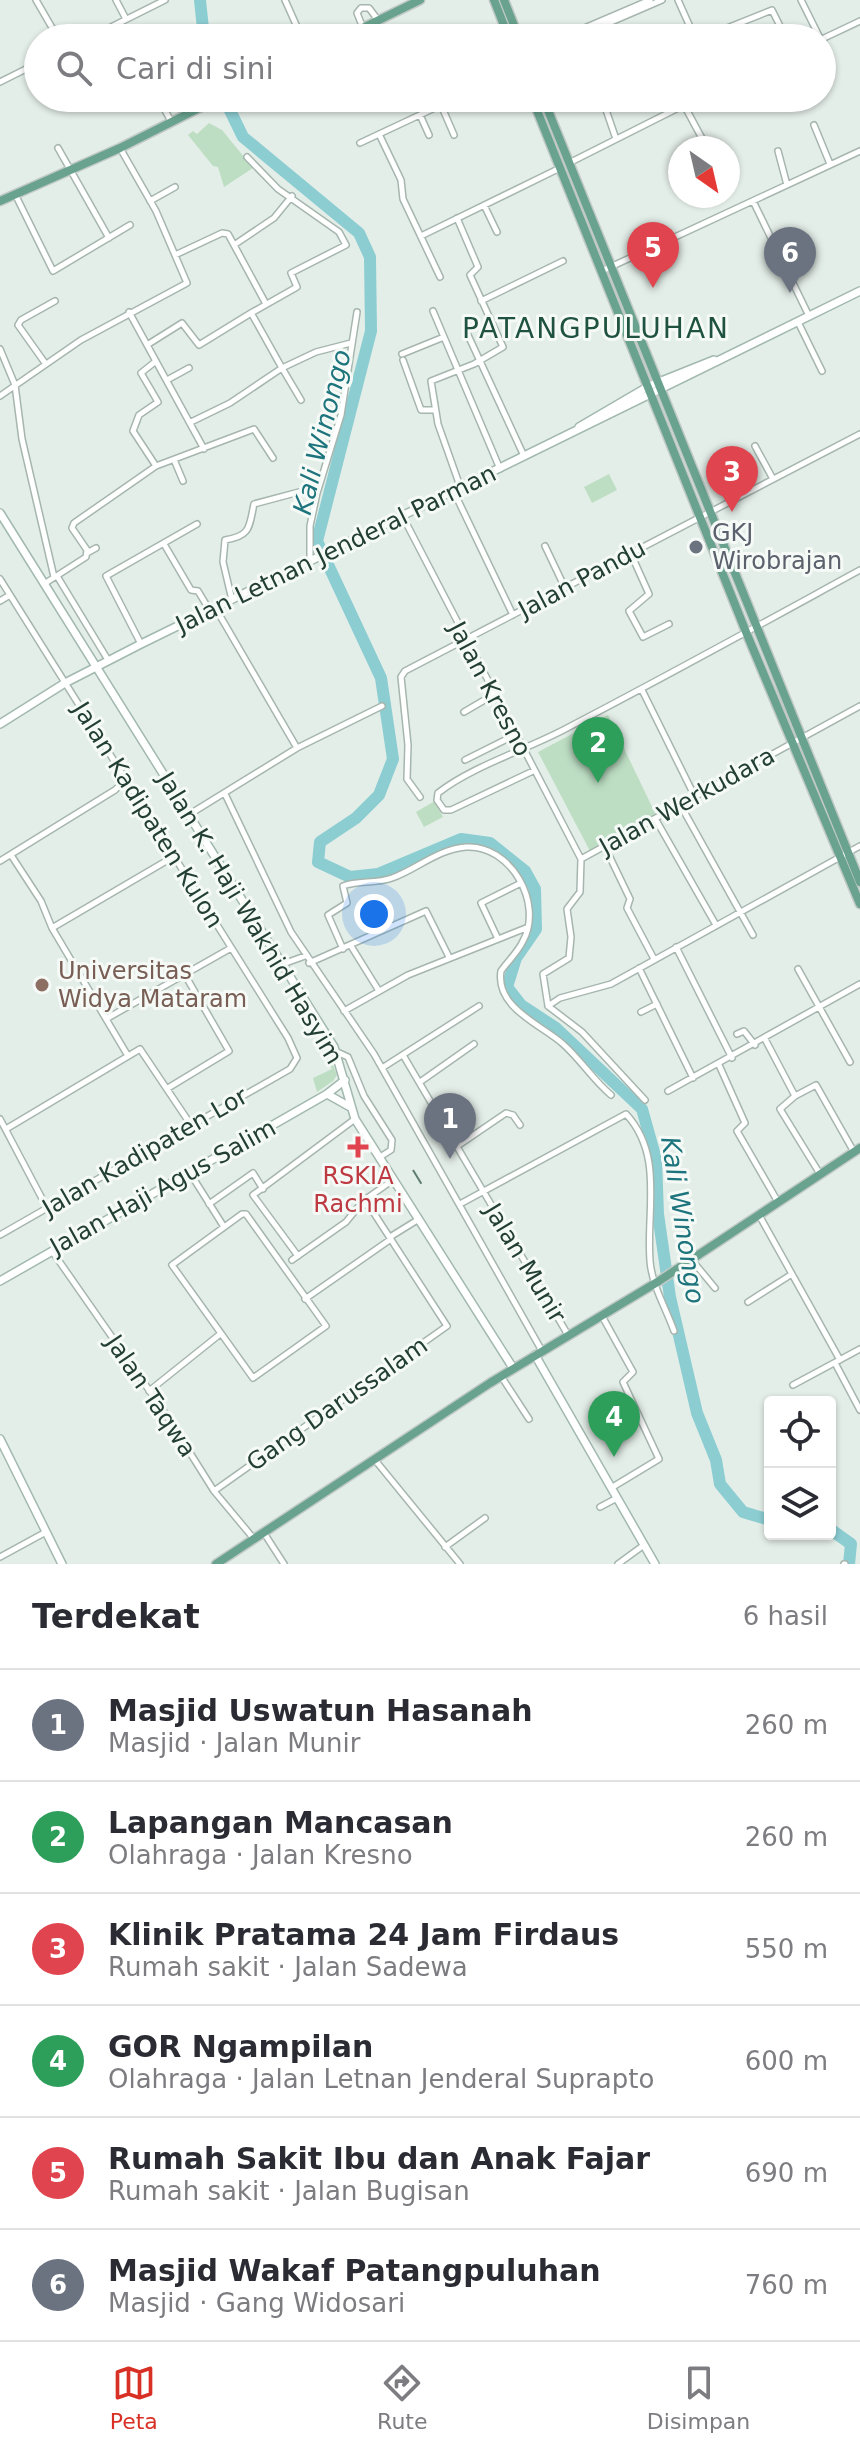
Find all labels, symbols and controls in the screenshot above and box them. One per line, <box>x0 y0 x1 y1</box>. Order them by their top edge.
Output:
search box <box>24 24 836 112</box>
icon: search <box>52 46 96 90</box>
text: Cari di sini <box>116 51 274 86</box>
north arrow <box>668 136 740 208</box>
pin: 5 <box>627 222 679 288</box>
pin: 6 <box>764 227 816 293</box>
district label: PATANGPULUHAN <box>462 312 730 345</box>
water label: Kali Winongo <box>287 346 357 518</box>
pin: 3 <box>706 446 758 512</box>
street label: Jalan Letnan Jenderal Parman <box>170 459 501 640</box>
place label: GKJ Wirobrajan <box>712 519 842 575</box>
street label: Jalan Pandu <box>512 534 650 625</box>
marker: GKJ Wirobrajan <box>687 538 705 556</box>
street label: Jalan Kresno <box>442 615 537 761</box>
street label: Jalan Kadipaten Kulon <box>66 695 229 933</box>
pin: 2 <box>572 717 624 783</box>
street label: Jalan Werkudara <box>593 741 779 862</box>
street label: Jalan K. Haji Wakhid Hasyim <box>151 765 348 1069</box>
your location <box>354 894 394 934</box>
place label: Universitas Widya Mataram <box>58 957 247 1013</box>
marker: Universitas Widya Mataram <box>33 976 51 994</box>
street label: Jalan Kadipaten Lor <box>36 1082 253 1223</box>
pin: 1 <box>424 1093 476 1159</box>
street label: Jalan Haji Agus Salim <box>44 1113 281 1262</box>
water label: Kali Winongo <box>655 1134 711 1306</box>
marker: RSKIA Rachmi <box>347 1136 369 1158</box>
place label: RSKIA Rachmi <box>313 1162 403 1218</box>
street label: Jalan Munir <box>478 1197 571 1328</box>
street label: Jalan Taqwa <box>99 1328 202 1462</box>
street label: Gang Darussalam <box>241 1331 433 1477</box>
pin: 4 <box>588 1391 640 1457</box>
map controls <box>764 1396 836 1540</box>
button: locate <box>764 1396 836 1468</box>
button: layers <box>764 1468 836 1540</box>
text: Terdekat <box>32 1596 200 1636</box>
text: 6 hasil <box>743 1601 828 1631</box>
text: Masjid Uswatun Hasanah <box>108 1693 533 1728</box>
text: 1 <box>49 1710 67 1740</box>
text: 260 m <box>745 1710 828 1740</box>
text: Masjid · Jalan Munir <box>108 1728 360 1758</box>
text: Lapangan Mancasan <box>108 1805 453 1840</box>
text: 2 <box>49 1822 67 1852</box>
text: 260 m <box>745 1822 828 1852</box>
text: Olahraga · Jalan Kresno <box>108 1840 413 1870</box>
text: Klinik Pratama 24 Jam Firdaus <box>108 1917 619 1952</box>
text: 3 <box>49 1934 67 1964</box>
text: 550 m <box>745 1934 828 1964</box>
text: Rumah sakit · Jalan Sadewa <box>108 1952 468 1982</box>
text: GOR Ngampilan <box>108 2029 373 2064</box>
text: 4 <box>49 2046 67 2076</box>
text: 600 m <box>745 2046 828 2076</box>
text: Olahraga · Jalan Letnan Jenderal Suprapto <box>108 2064 654 2094</box>
text: Rumah Sakit Ibu dan Anak Fajar <box>108 2141 650 2176</box>
text: 5 <box>49 2158 67 2188</box>
text: 690 m <box>745 2158 828 2188</box>
text: Rumah sakit · Jalan Bugisan <box>108 2176 470 2206</box>
text: Masjid Wakaf Patangpuluhan <box>108 2253 601 2288</box>
text: 6 <box>49 2270 67 2300</box>
text: 760 m <box>745 2270 828 2300</box>
text: Masjid · Gang Widosari <box>108 2288 405 2318</box>
tab: Peta <box>110 2361 158 2434</box>
tab: Rute <box>377 2361 428 2434</box>
tab: Disimpan <box>647 2361 750 2434</box>

